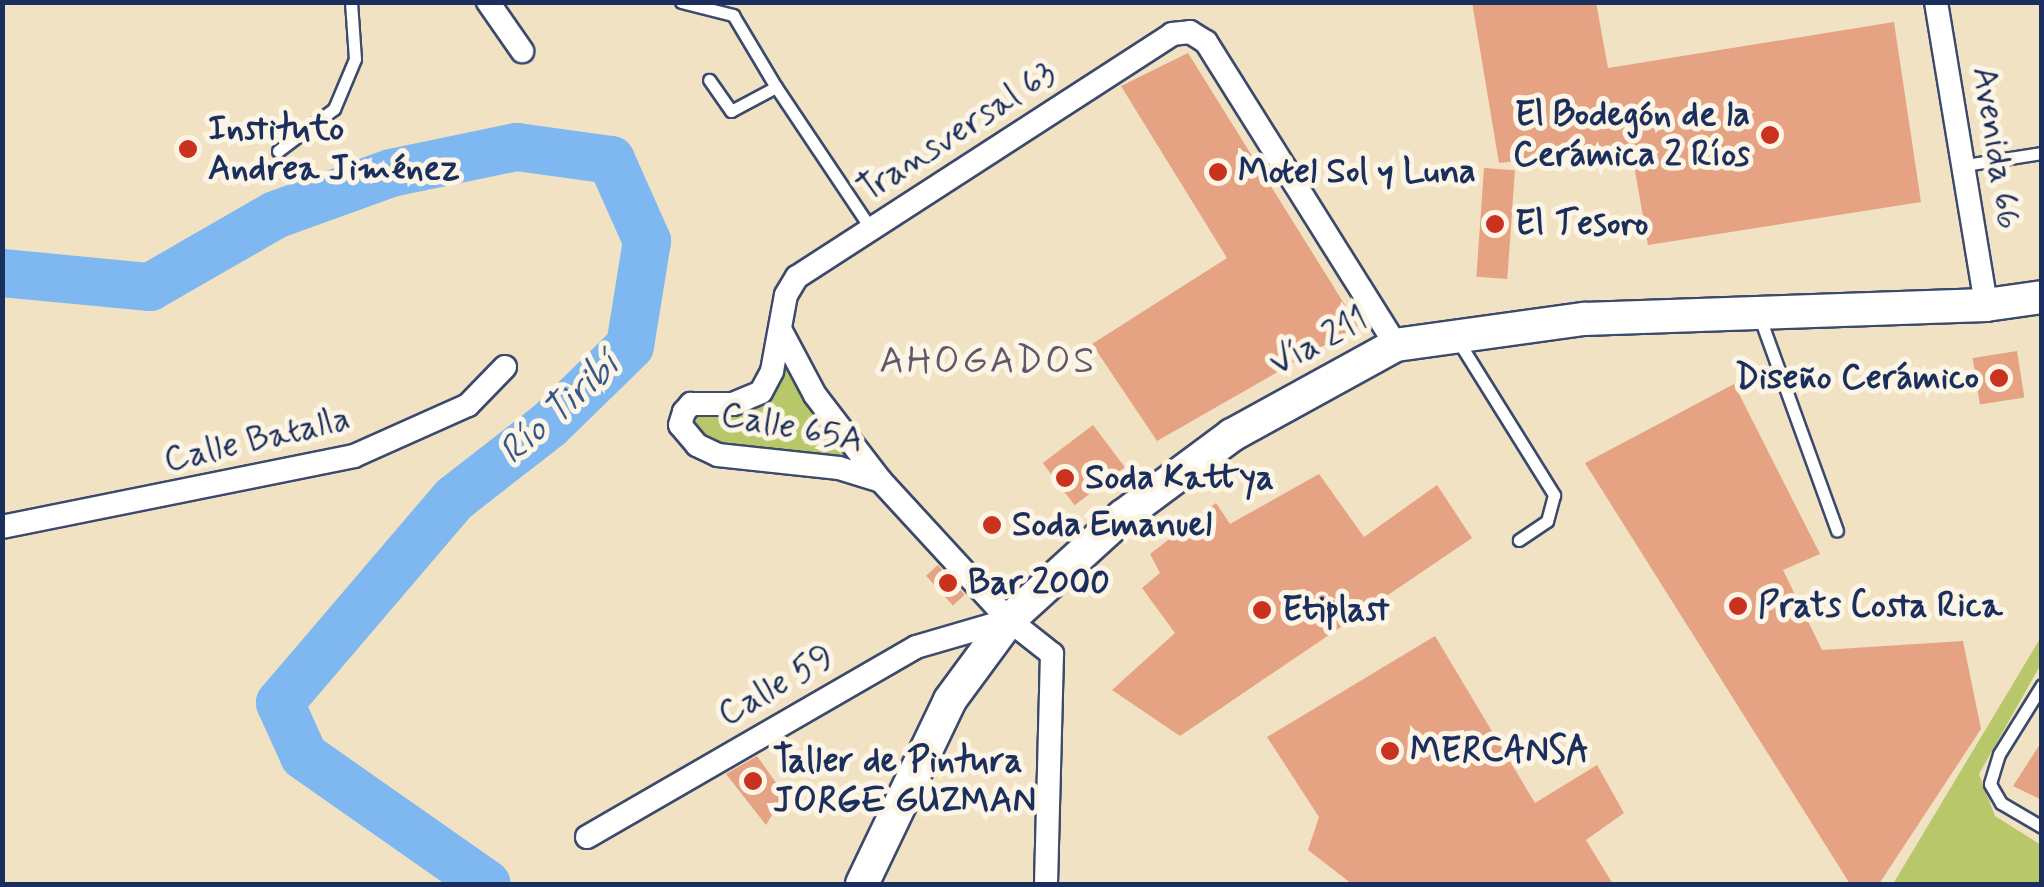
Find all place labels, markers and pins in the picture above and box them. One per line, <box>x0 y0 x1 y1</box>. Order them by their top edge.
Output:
place label: El Bodegón de la Cerámica 2 Ríos <box>1511 94 1750 176</box>
place label: Instituto Andrea Jiménez <box>208 108 460 190</box>
marker: El Bodegón de la Cerámica 2 Ríos <box>1759 124 1781 146</box>
marker: Instituto Andrea Jiménez <box>177 138 199 160</box>
place label: Motel Sol y Luna <box>1238 151 1478 193</box>
marker: Motel Sol y Luna <box>1207 161 1229 183</box>
place label: El Tesoro <box>1515 203 1643 245</box>
marker: El Tesoro <box>1484 213 1506 235</box>
place label: Diseño Cerámico <box>1734 357 1979 399</box>
marker: Diseño Cerámico <box>1988 367 2010 389</box>
place label: Soda Kattya <box>1085 457 1275 499</box>
marker: Soda Kattya <box>1054 467 1076 489</box>
place label: Soda Emanuel <box>1012 504 1219 546</box>
marker: Soda Emanuel <box>981 514 1003 536</box>
place label: Bar 2000 <box>968 562 1110 604</box>
marker: Bar 2000 <box>937 572 959 594</box>
place label: Prats Costa Rica <box>1758 585 2003 627</box>
place label: Etiplast <box>1282 589 1389 631</box>
marker: Prats Costa Rica <box>1727 595 1749 617</box>
marker: Etiplast <box>1251 599 1273 621</box>
place label: MERCANSA <box>1410 730 1589 772</box>
place label: Taller de Pintura JORGE GUZMAN <box>773 740 1037 822</box>
marker: MERCANSA <box>1379 740 1401 762</box>
marker: Taller de Pintura JORGE GUZMAN <box>742 770 764 792</box>

